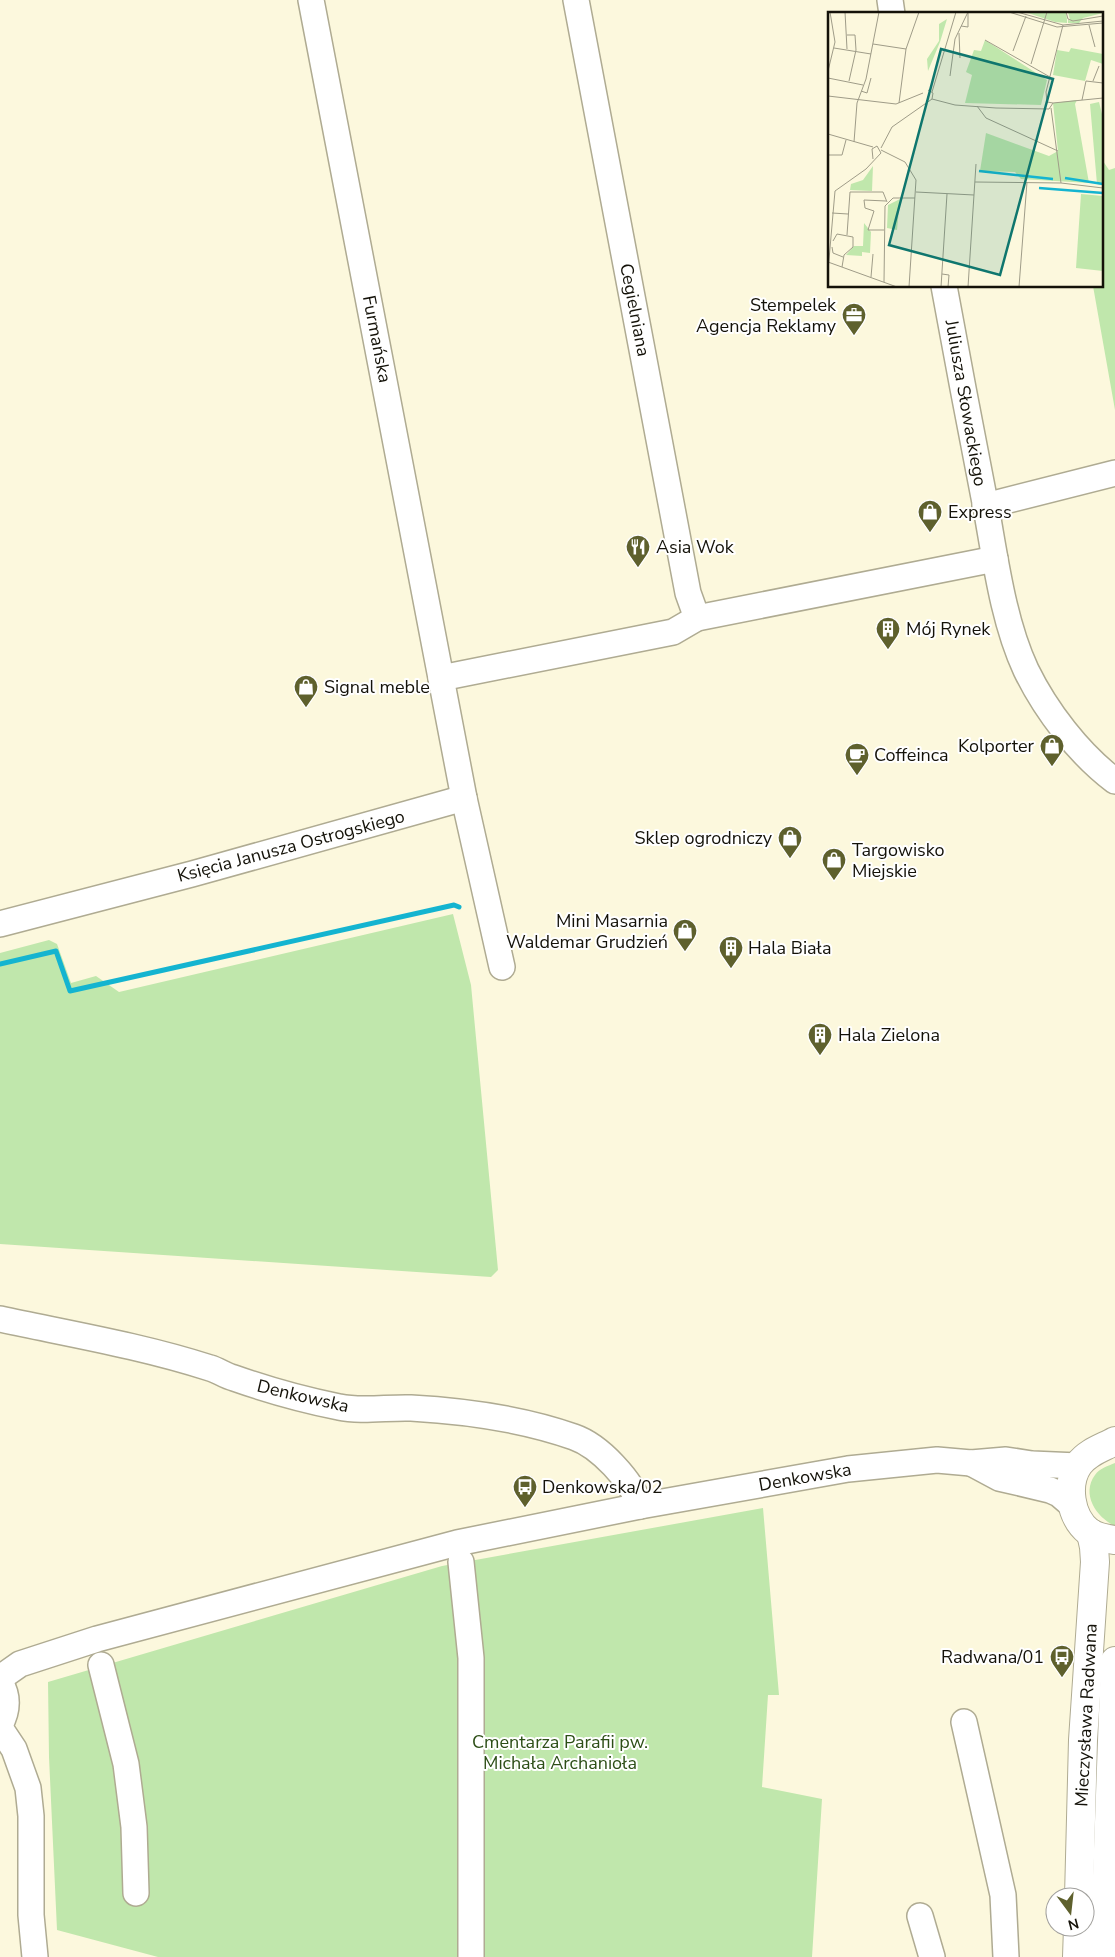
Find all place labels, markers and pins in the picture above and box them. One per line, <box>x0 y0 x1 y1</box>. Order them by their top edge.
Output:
place label: Stempelek Agencja Reklamy <box>696 293 837 338</box>
office icon: Stempelek Agencja Reklamy <box>841 302 867 336</box>
shop icon: Express <box>917 499 943 533</box>
place label: Express <box>948 500 1012 524</box>
restaurant icon: Asia Wok <box>625 534 651 568</box>
place label: Asia Wok <box>656 535 735 559</box>
building icon: Mój Rynek <box>875 616 901 650</box>
place label: Mój Rynek <box>906 617 991 641</box>
shop icon: Signal meble <box>293 674 319 708</box>
place label: Signal meble <box>324 675 430 699</box>
shop icon: Kolporter <box>1039 733 1065 767</box>
place label: Kolporter <box>958 734 1035 758</box>
cafe icon: Coffeinca <box>844 742 870 776</box>
place label: Coffeinca <box>874 743 949 767</box>
shop icon: Sklep ogrodniczy <box>777 825 803 859</box>
place label: Sklep ogrodniczy <box>634 826 773 850</box>
place label: Targowisko Miejskie <box>852 838 945 883</box>
shop icon: Targowisko Miejskie <box>821 847 847 881</box>
place label: Mini Masarnia Waldemar Grudzień <box>506 909 668 954</box>
shop icon: Mini Masarnia Waldemar Grudzień <box>672 918 698 952</box>
building icon: Hala Biała <box>718 935 744 969</box>
place label: Hala Biała <box>748 936 831 960</box>
building icon: Hala Zielona <box>807 1022 833 1056</box>
place label: Hala Zielona <box>838 1023 940 1047</box>
bus stop icon: Denkowska/02 <box>512 1474 538 1508</box>
place label: Denkowska/02 <box>542 1475 663 1499</box>
bus stop icon: Radwana/01 <box>1049 1644 1075 1678</box>
place label: Radwana/01 <box>941 1645 1044 1669</box>

